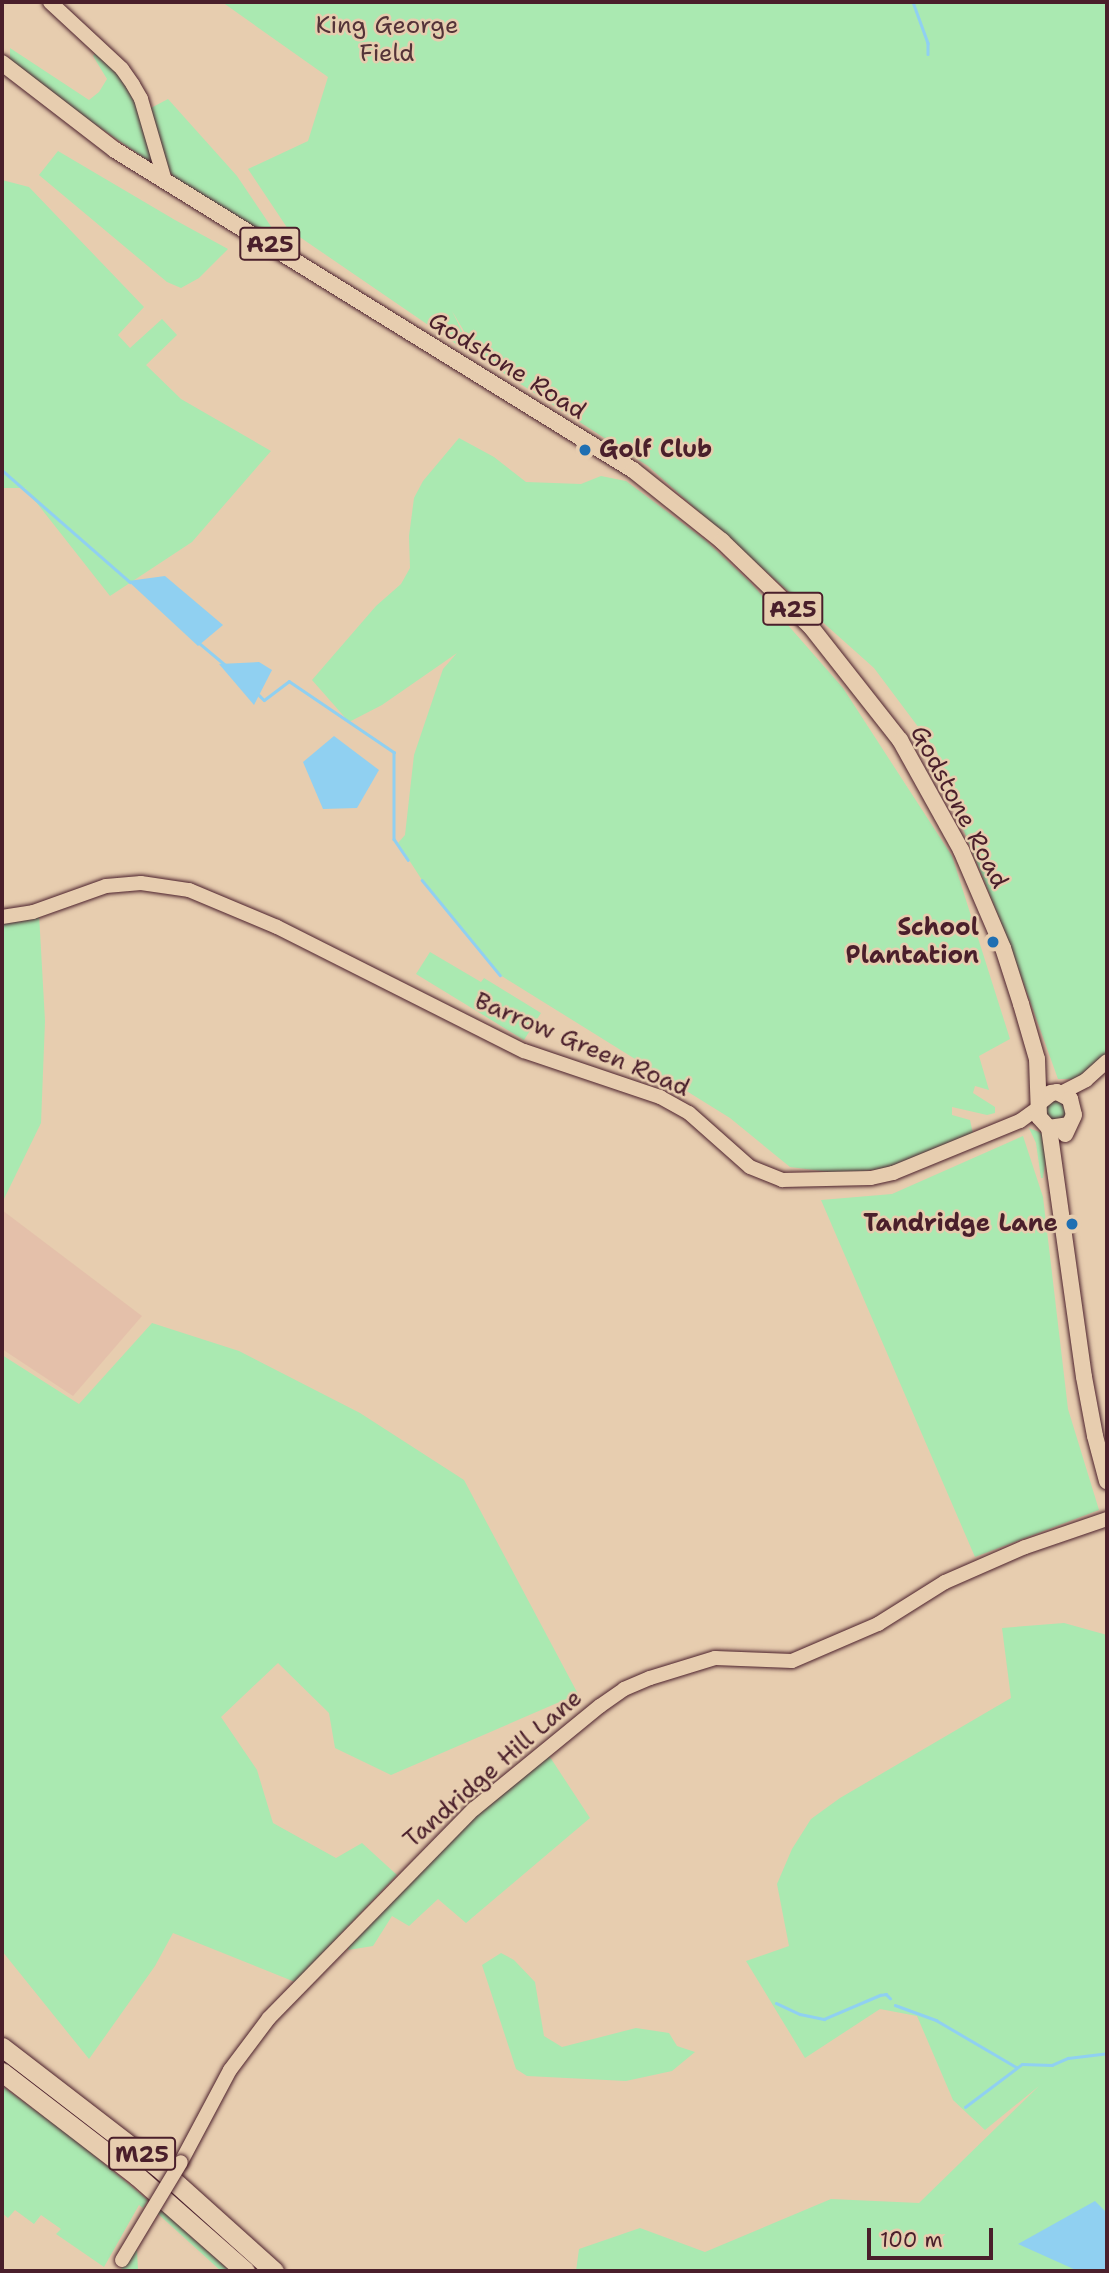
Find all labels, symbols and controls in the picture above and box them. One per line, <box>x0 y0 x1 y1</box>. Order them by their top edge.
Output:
park label: King George Field <box>315 12 459 68</box>
road number: A25 <box>238 224 302 264</box>
street label: Godstone Road <box>423 306 591 426</box>
place label: Golf Club <box>599 436 712 464</box>
marker: Golf Club <box>577 442 593 458</box>
road number: A25 <box>762 590 824 628</box>
street label: Godstone Road <box>904 721 1014 893</box>
place label: School Plantation <box>846 914 979 970</box>
marker: School Plantation <box>985 934 1001 950</box>
street label: Barrow Green Road <box>470 987 694 1103</box>
place label: Tandridge Lane <box>863 1210 1058 1238</box>
marker: Tandridge Lane <box>1064 1216 1080 1232</box>
street label: Tandridge Hill Lane <box>398 1684 588 1854</box>
road number: M25 <box>107 2134 177 2174</box>
scale bar <box>871 2214 997 2258</box>
text: 100 m <box>880 2226 943 2254</box>

